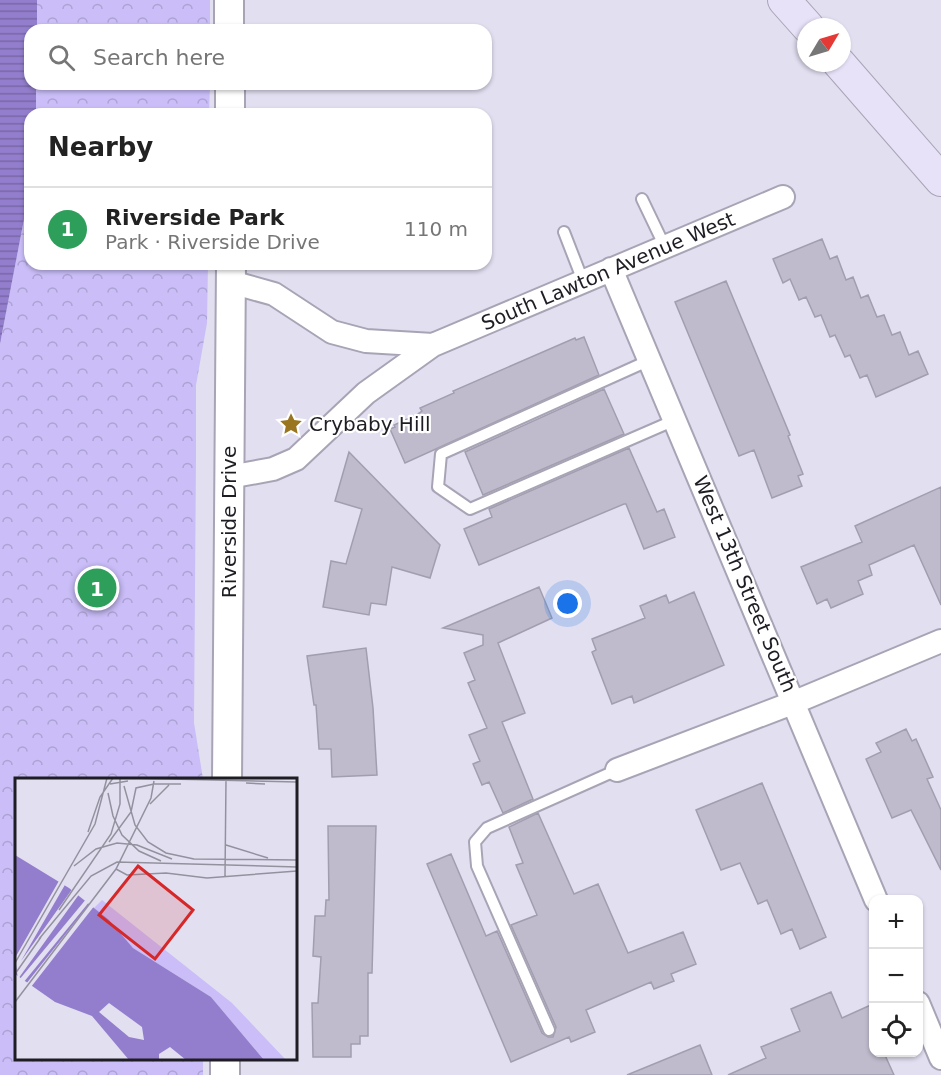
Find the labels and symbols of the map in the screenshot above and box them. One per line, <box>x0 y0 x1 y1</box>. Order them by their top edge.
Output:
north arrow <box>797 18 851 72</box>
street label: South Lawton Avenue West <box>478 207 739 335</box>
place icon: Crybaby Hill <box>278 411 304 437</box>
place label: Crybaby Hill <box>309 412 431 436</box>
street label: Riverside Drive <box>217 446 241 598</box>
street label: West 13th Street South <box>688 472 802 696</box>
pin: 1 <box>78 566 116 610</box>
your location <box>553 589 582 618</box>
inset map <box>15 778 297 1060</box>

